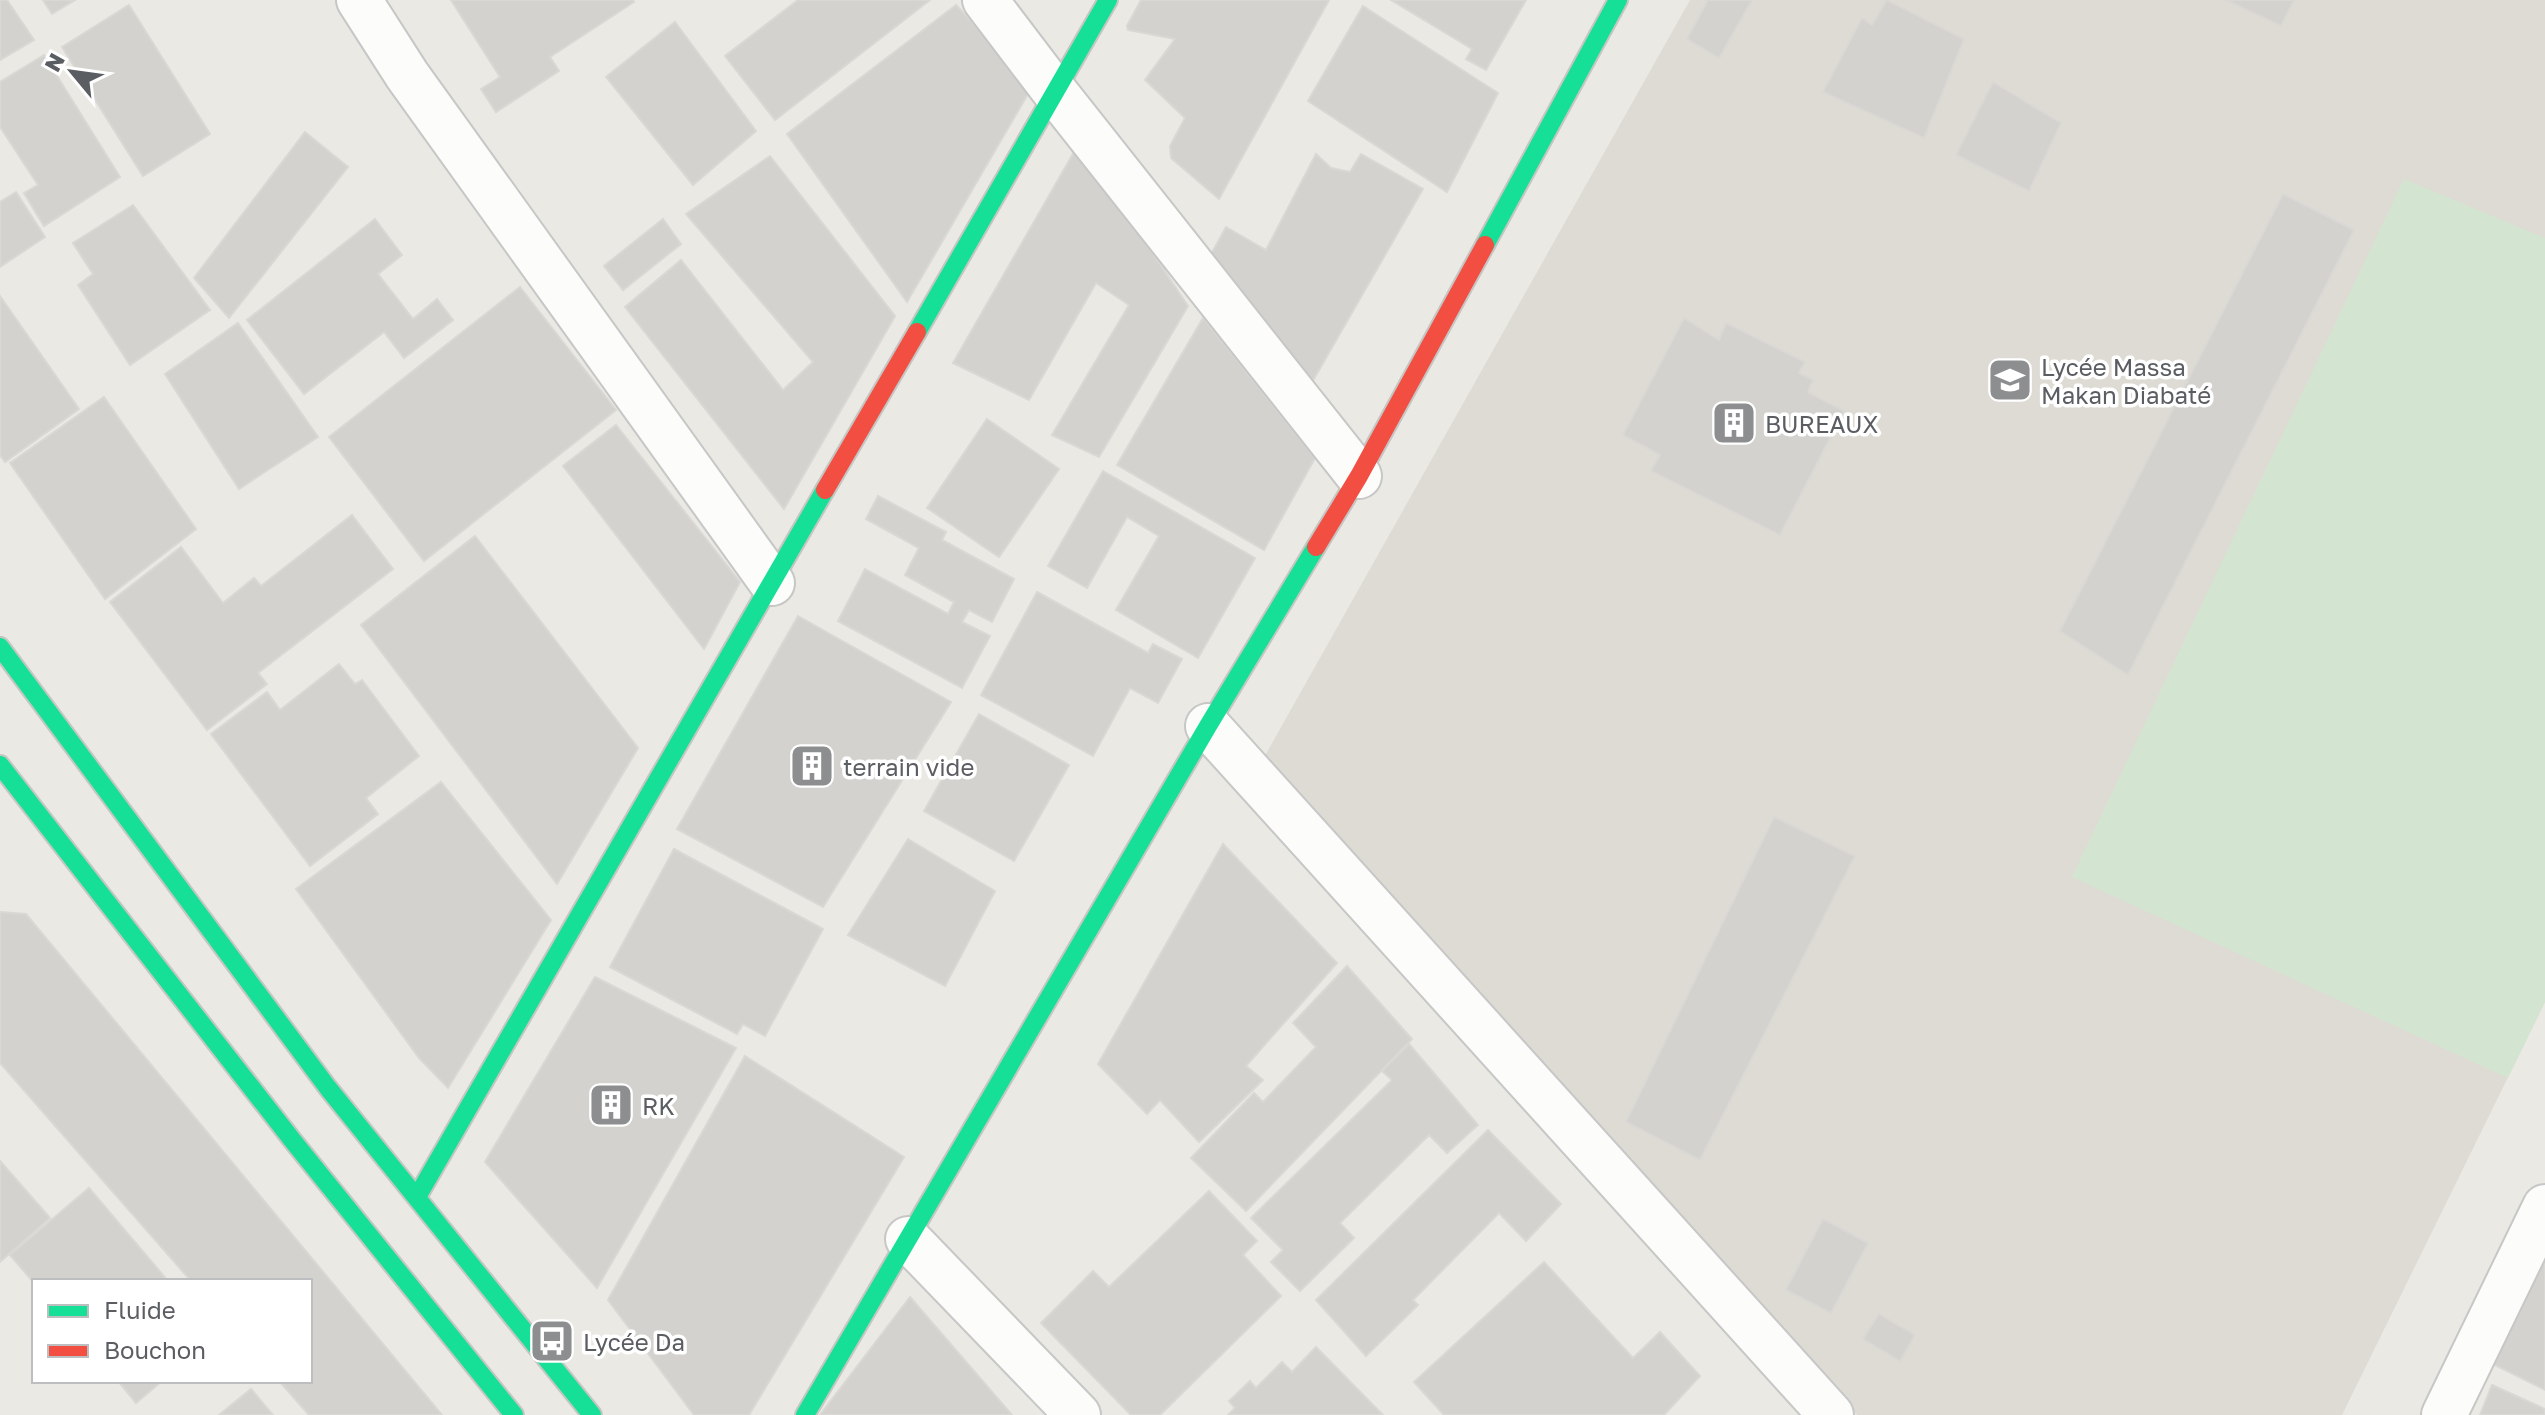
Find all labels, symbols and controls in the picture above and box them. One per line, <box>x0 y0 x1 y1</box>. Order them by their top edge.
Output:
north arrow <box>32 32 112 112</box>
text: N <box>38 48 70 76</box>
place label: Lycée Massa Makan Diabaté <box>2041 352 2211 409</box>
school or university icon: Lycée Massa Makan Diabaté <box>1986 356 2034 404</box>
building icon: BUREAUX <box>1710 399 1758 447</box>
place label: BUREAUX <box>1765 409 1878 438</box>
building icon: terrain vide <box>788 742 836 790</box>
place label: terrain vide <box>843 752 974 781</box>
building icon: RK <box>587 1081 635 1129</box>
place label: RK <box>642 1091 675 1120</box>
legend <box>32 1279 312 1383</box>
text: Fluide <box>104 1295 176 1324</box>
bus stop icon: Lycée Da <box>528 1317 576 1365</box>
place label: Lycée Da <box>583 1327 685 1356</box>
text: Bouchon <box>104 1335 206 1364</box>

